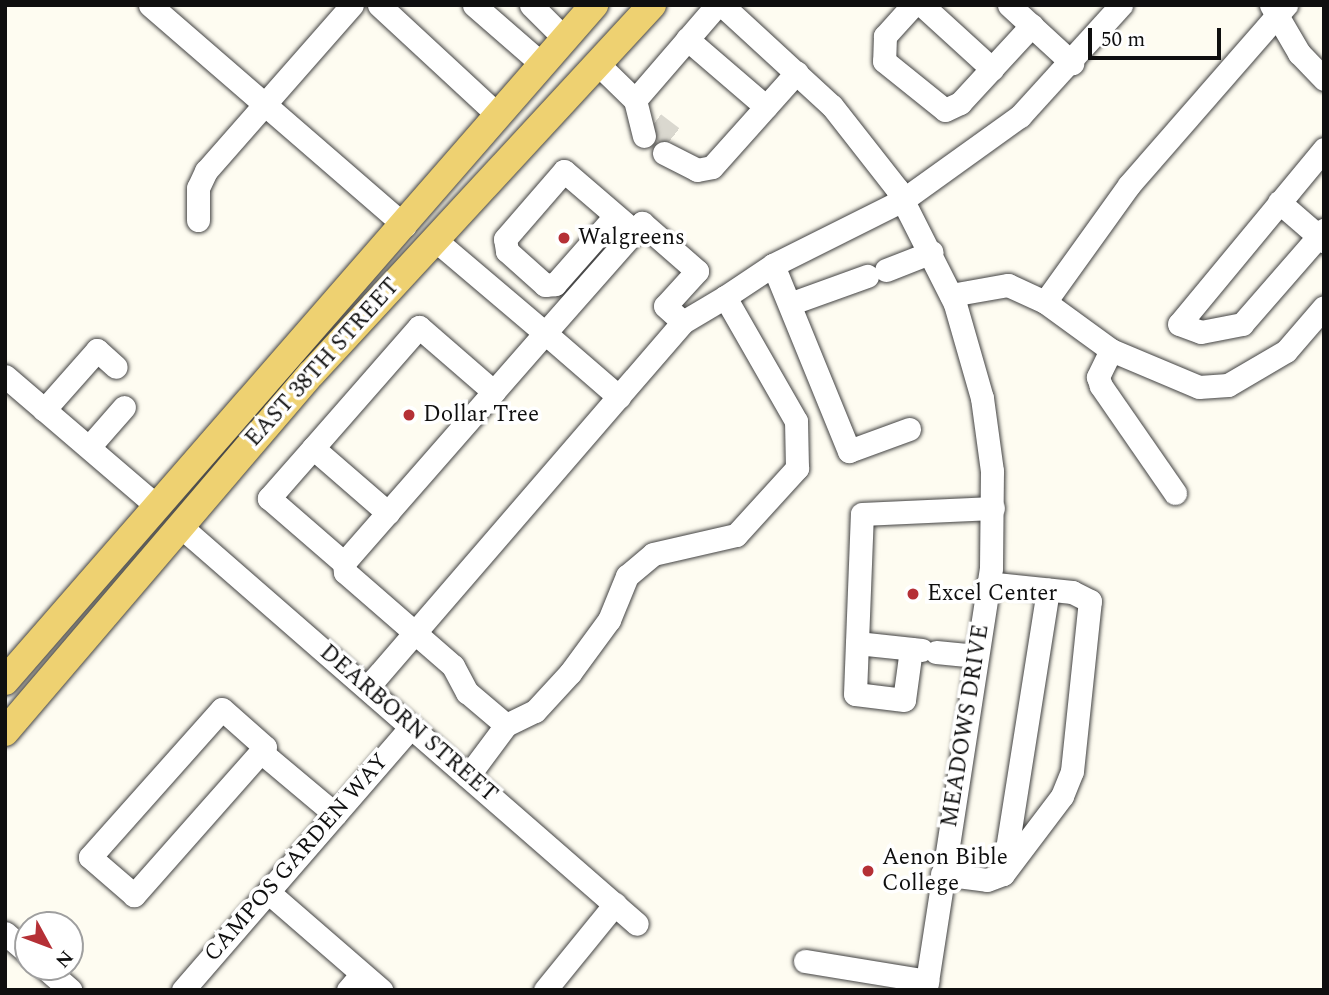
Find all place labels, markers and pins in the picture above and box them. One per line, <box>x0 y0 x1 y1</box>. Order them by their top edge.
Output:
place label: Walgreens <box>578 224 685 252</box>
marker: Walgreens <box>556 230 572 246</box>
place label: Dollar Tree <box>423 401 539 429</box>
marker: Dollar Tree <box>401 407 417 423</box>
place label: Excel Center <box>927 580 1057 608</box>
marker: Excel Center <box>905 586 921 602</box>
place label: Aenon Bible College <box>882 844 1008 898</box>
marker: Aenon Bible College <box>860 863 876 879</box>

